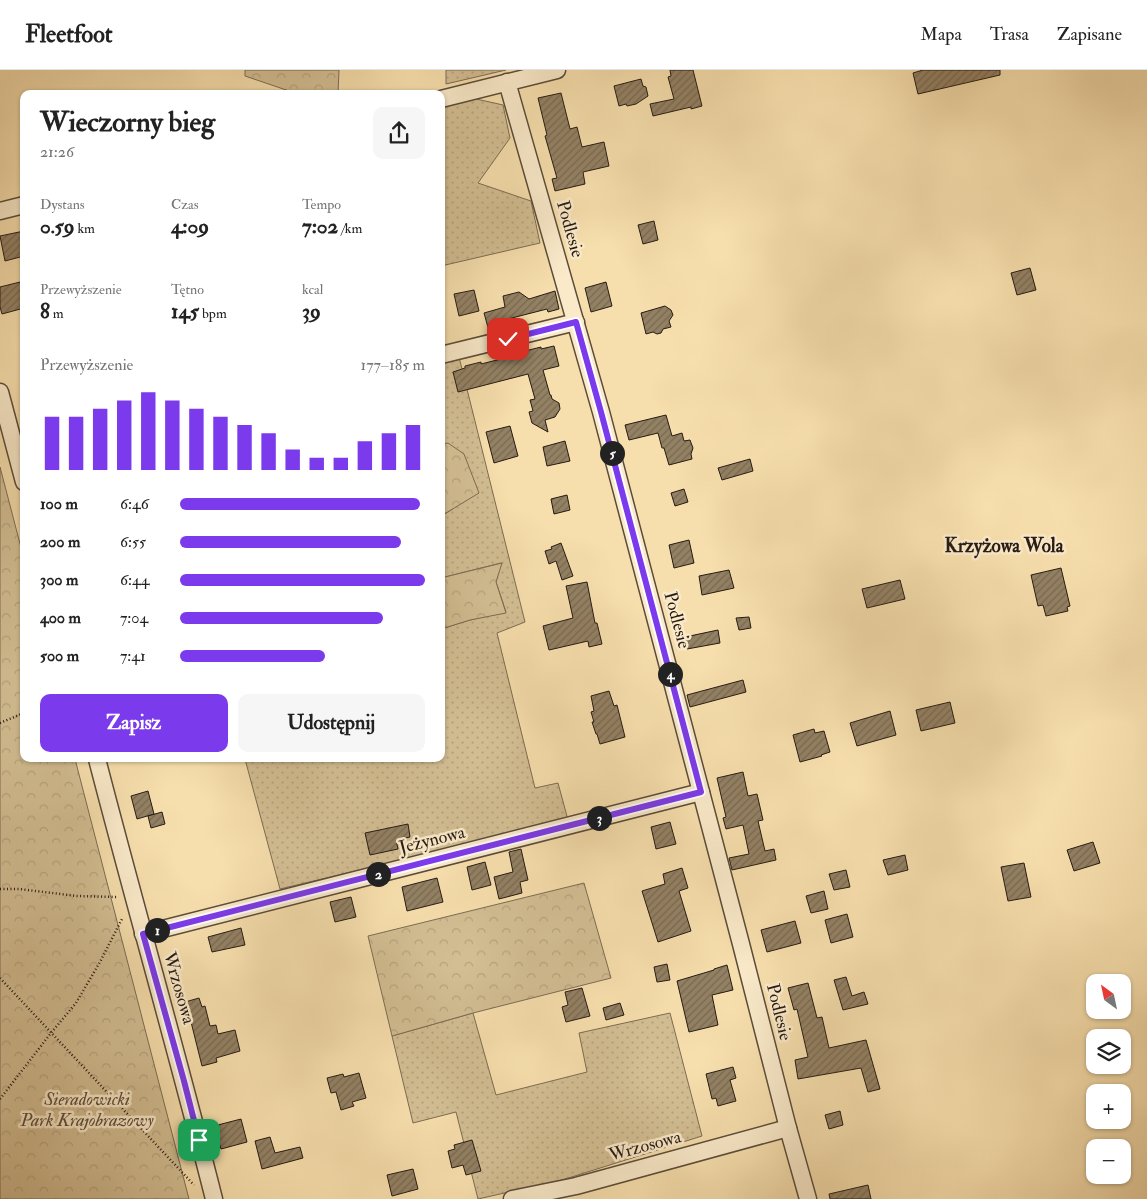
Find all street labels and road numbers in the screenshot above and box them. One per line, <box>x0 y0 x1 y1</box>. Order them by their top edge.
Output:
street label: Podlesie <box>551 198 589 261</box>
street label: Podlesie <box>658 589 696 651</box>
street label: Jeżynowa <box>396 821 468 860</box>
street label: Wrzosowa <box>157 948 200 1027</box>
street label: Podlesie <box>761 981 797 1043</box>
street label: Wrzosowa <box>605 1125 684 1167</box>

